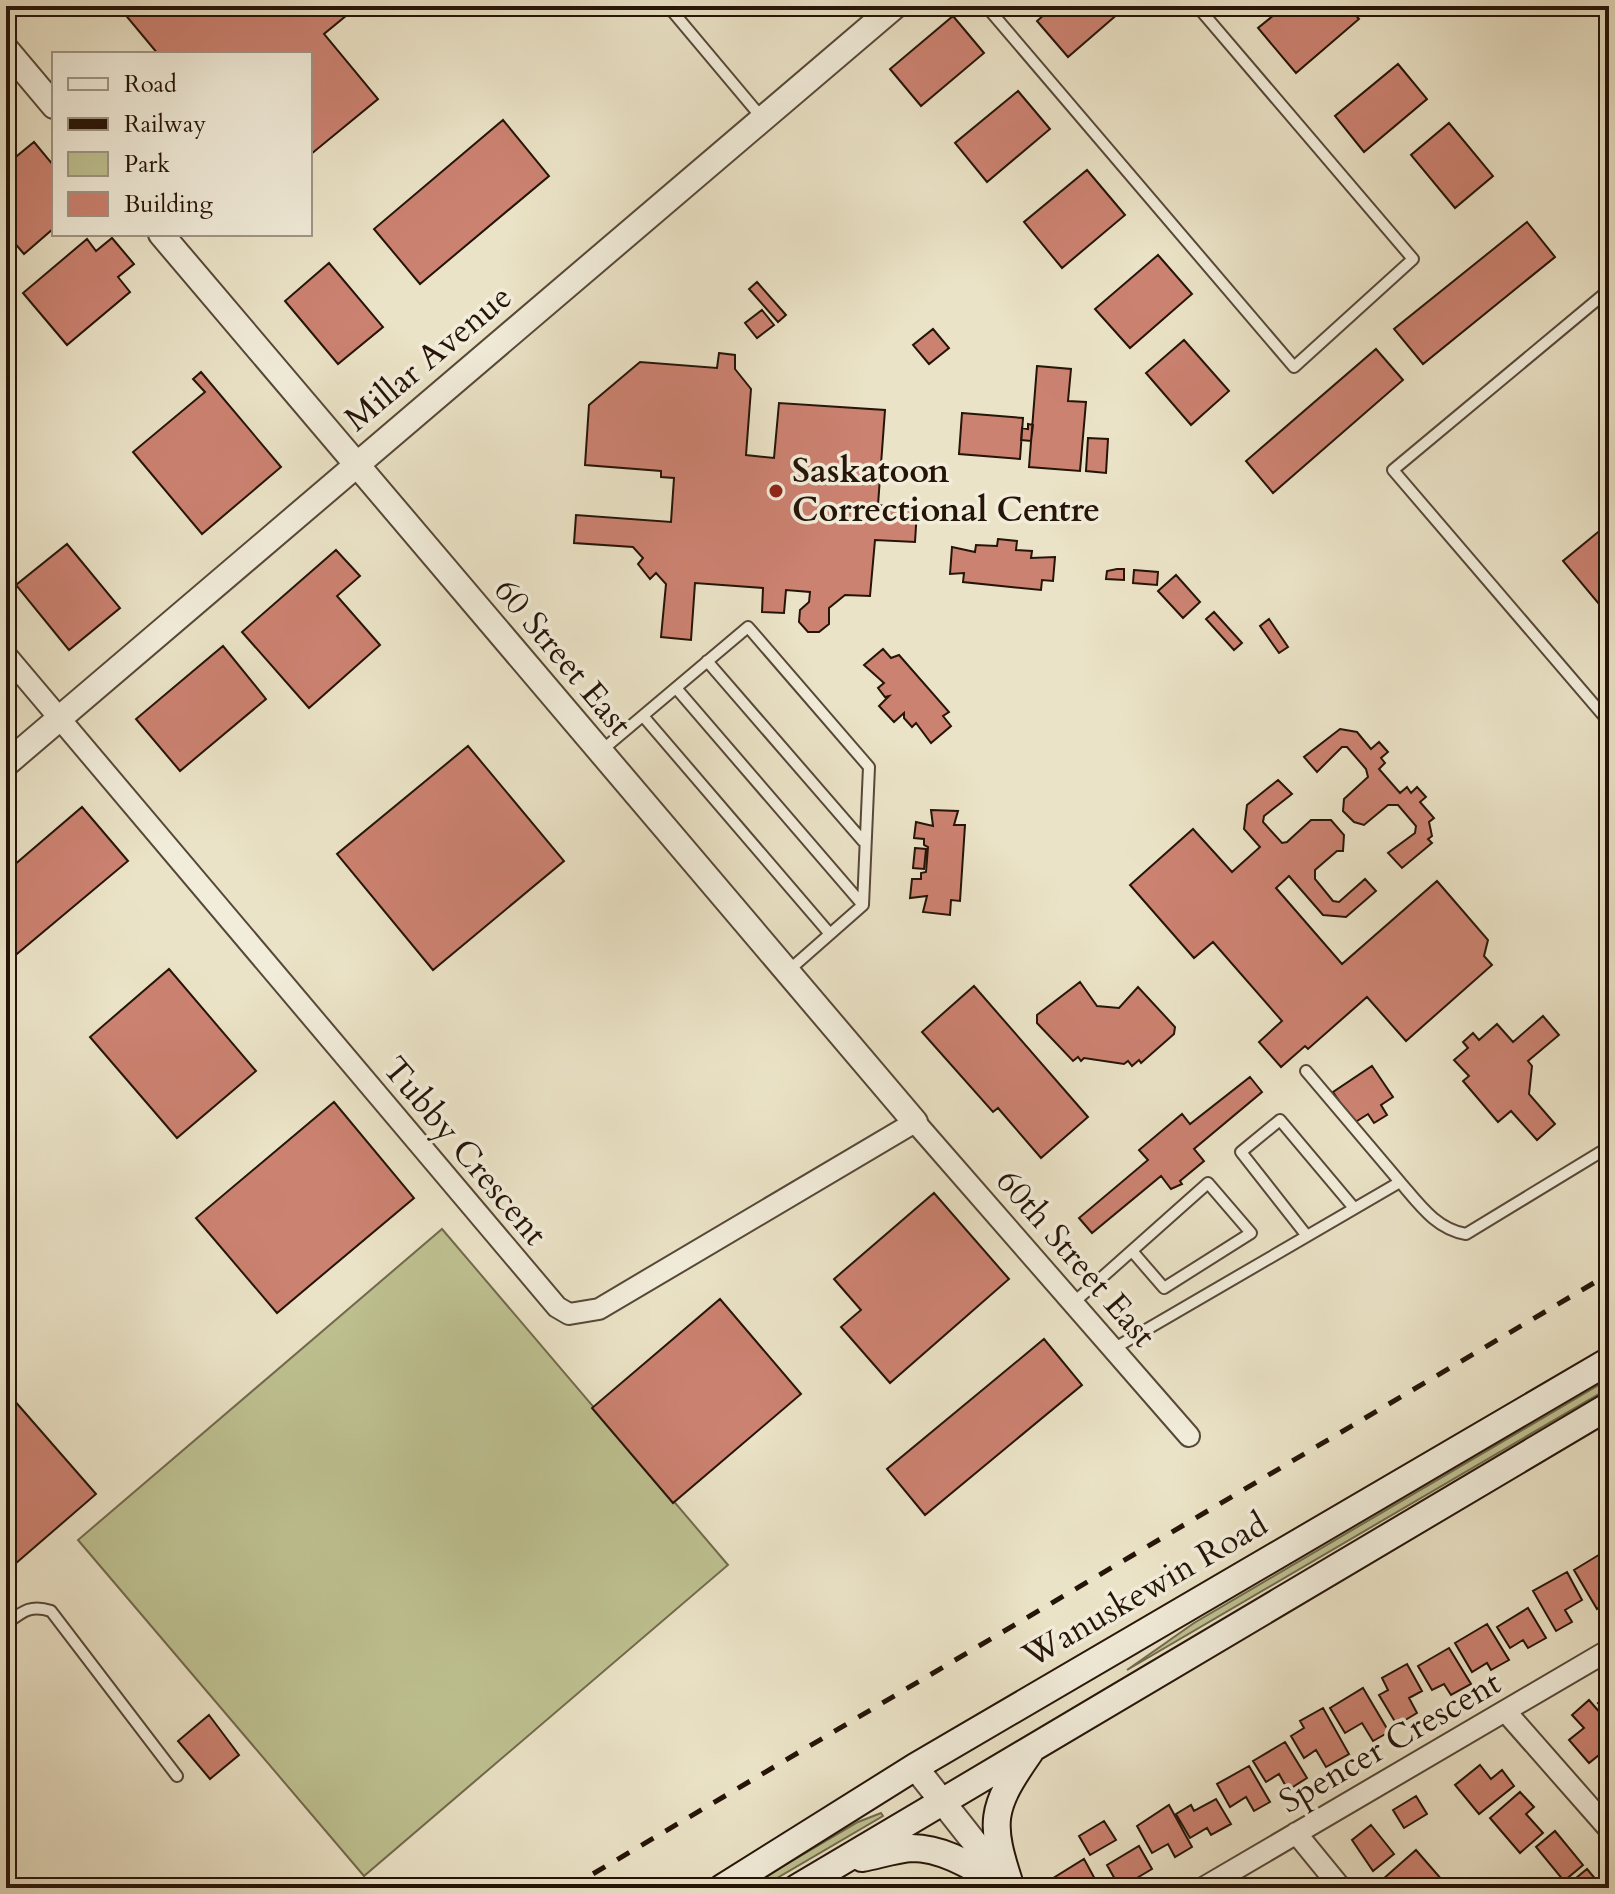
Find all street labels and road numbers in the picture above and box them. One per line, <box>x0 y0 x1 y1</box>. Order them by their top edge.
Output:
street label: Millar Avenue <box>335 274 521 442</box>
street label: 60 Street East <box>483 568 643 746</box>
street label: Tubby Crescent <box>372 1047 558 1255</box>
street label: 60th Street East <box>986 1159 1166 1357</box>
street label: Wanuskewin Road <box>1013 1501 1276 1679</box>
street label: Spencer Crescent <box>1271 1660 1509 1824</box>

